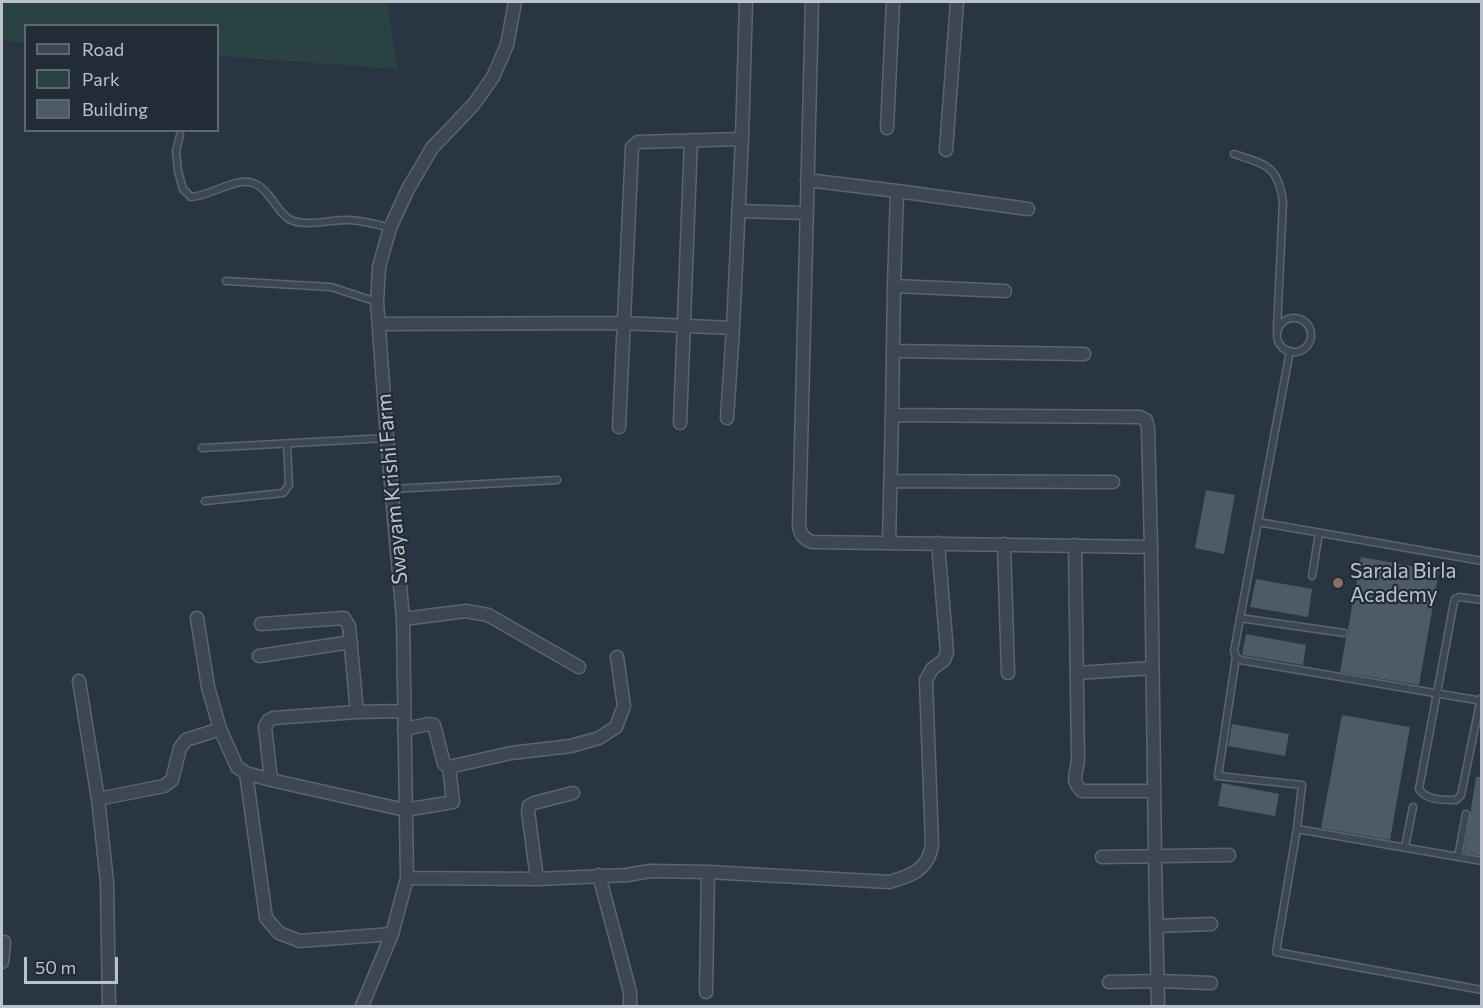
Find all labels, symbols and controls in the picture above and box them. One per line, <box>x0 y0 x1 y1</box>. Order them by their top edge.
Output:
legend <box>24 24 219 132</box>
text: Road <box>82 38 124 60</box>
text: Park <box>82 68 120 90</box>
text: Building <box>82 98 148 120</box>
street label: Swayam Krishi Farm <box>371 393 413 585</box>
place label: Sarala Birla Academy <box>1350 558 1456 608</box>
marker: Sarala Birla Academy <box>1331 576 1345 590</box>
scale bar <box>27 945 122 983</box>
text: 50 m <box>35 956 76 978</box>

